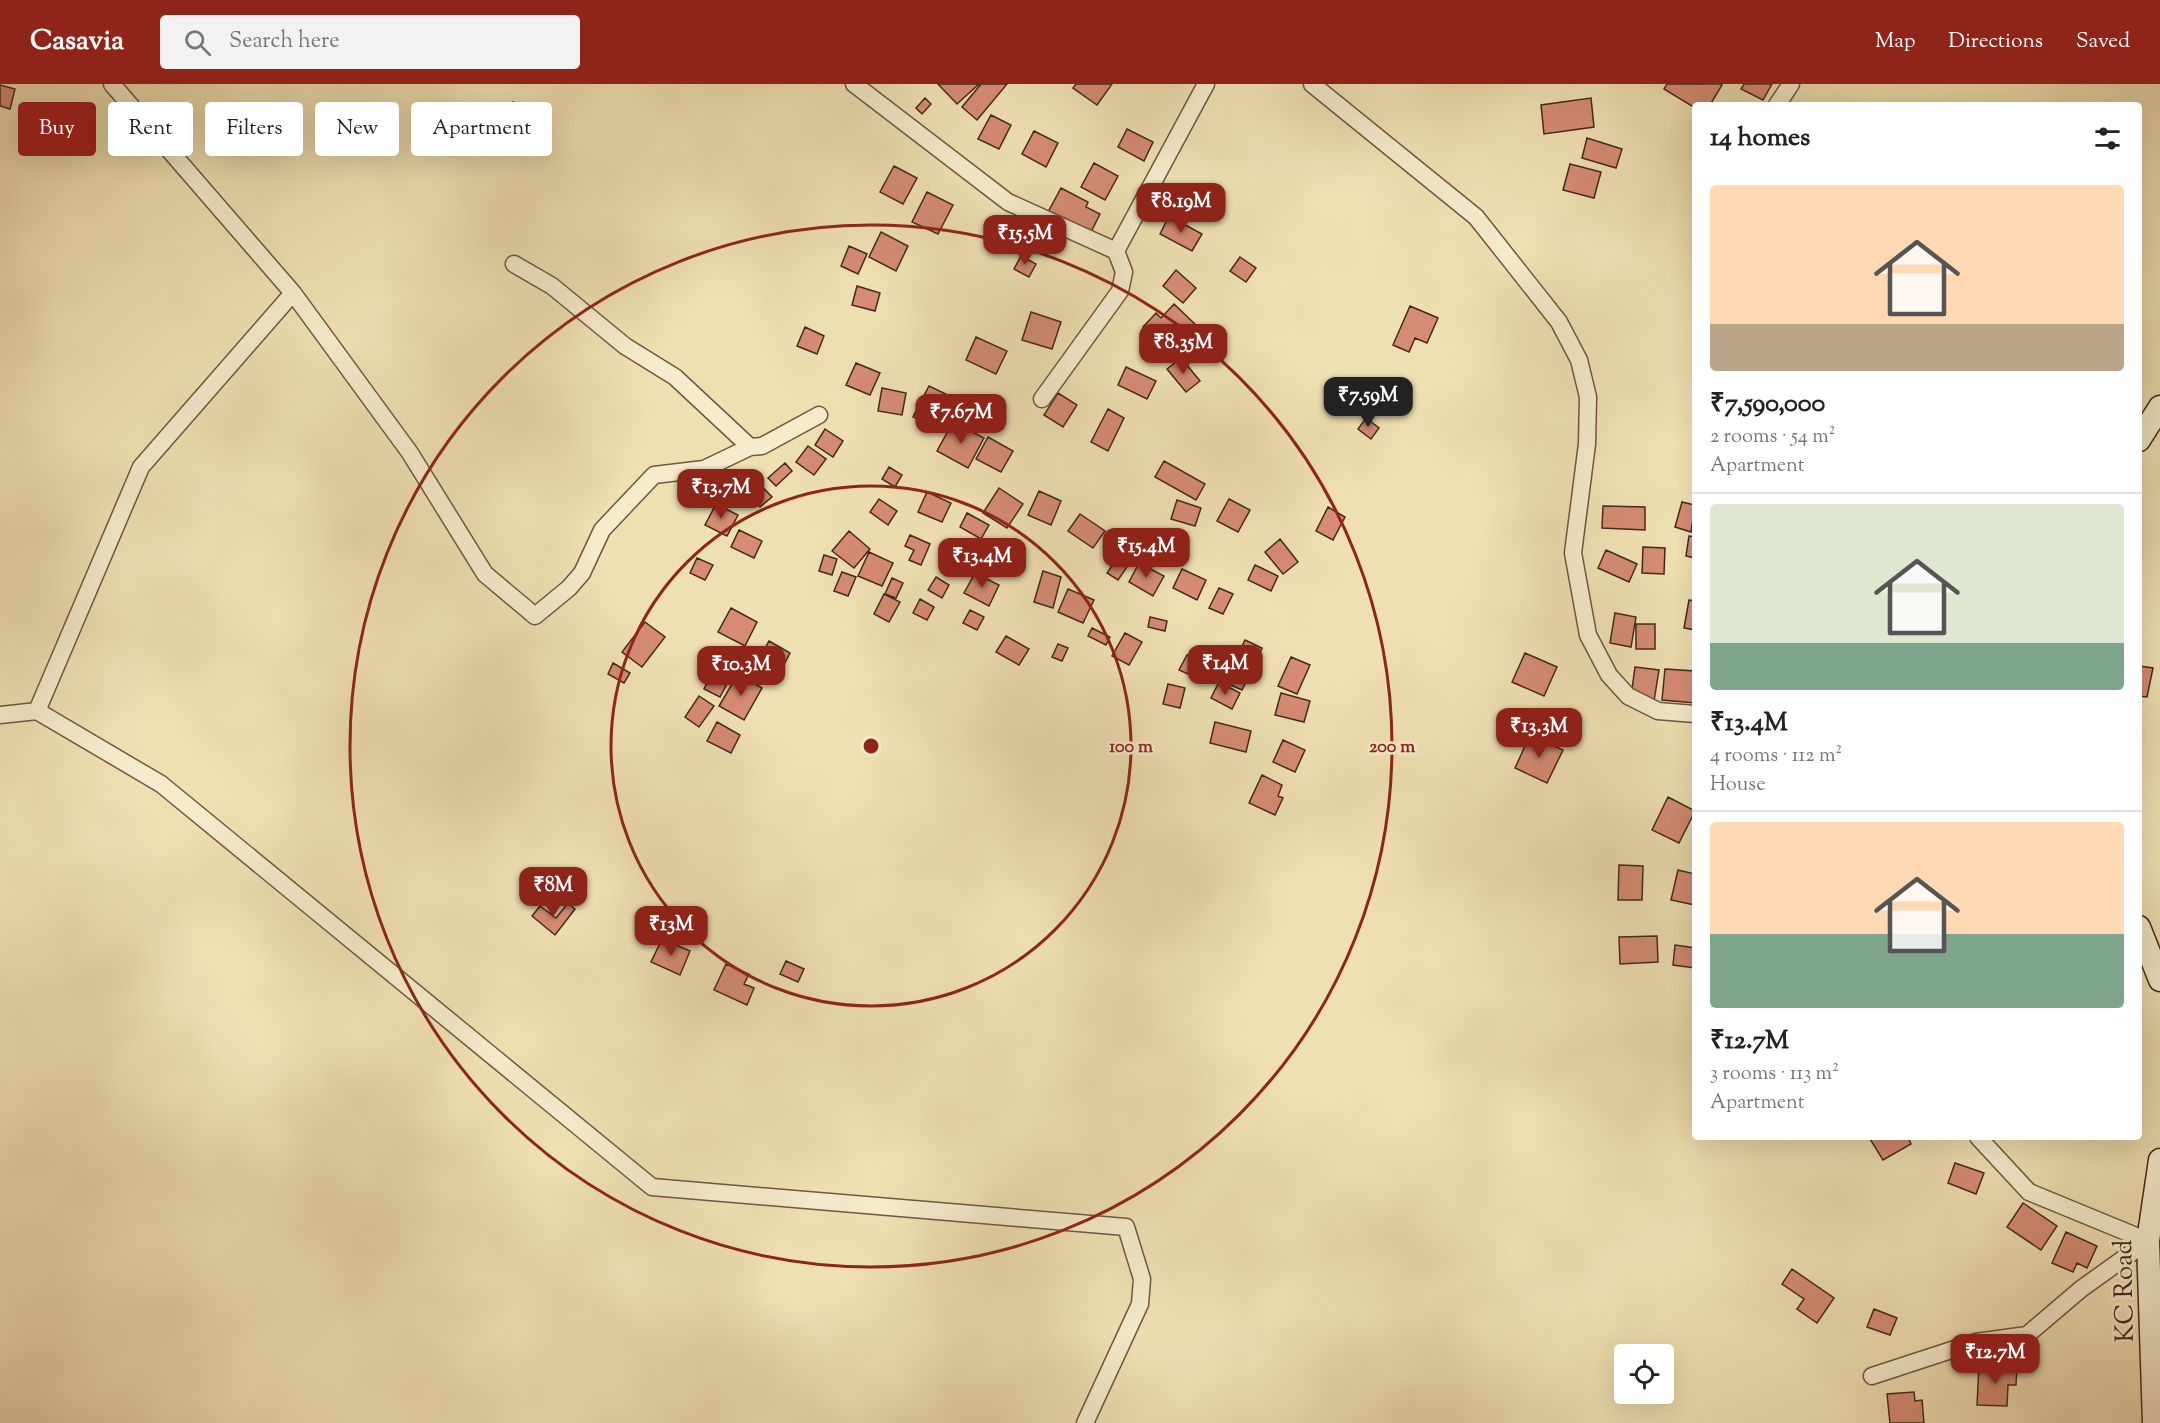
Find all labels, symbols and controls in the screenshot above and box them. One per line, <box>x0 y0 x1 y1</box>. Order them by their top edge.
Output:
search box <box>160 15 580 69</box>
text: Casavia <box>30 22 124 62</box>
icon: search <box>181 26 214 59</box>
text: Search here <box>229 26 339 58</box>
text: Map <box>1875 27 1915 57</box>
text: Directions <box>1948 27 2043 57</box>
text: Saved <box>2076 27 2130 57</box>
chip: Buy <box>18 102 96 156</box>
chip: Rent <box>108 102 193 156</box>
chip: Filters <box>205 102 303 156</box>
chip: New <box>315 102 399 156</box>
chip: Apartment <box>411 102 552 156</box>
text: 14 homes <box>1710 120 1810 157</box>
icon: filters <box>2091 122 2124 155</box>
pin: ₹8.19M <box>1132 183 1230 234</box>
text: ₹8.19M <box>1151 188 1211 217</box>
pin: ₹15.5M <box>976 215 1074 266</box>
text: ₹15.5M <box>997 220 1053 249</box>
icon: home <box>1863 224 1971 332</box>
pin: ₹8.35M <box>1134 324 1232 375</box>
text: ₹8.35M <box>1153 329 1213 358</box>
pin: ₹7.59M <box>1319 377 1417 428</box>
text: ₹7.59M <box>1338 382 1398 411</box>
text: ₹7,590,000 <box>1710 386 1825 423</box>
pin: ₹7.67M <box>912 394 1010 445</box>
text: ₹7.67M <box>929 399 993 428</box>
text: 2 rooms · 54 m² <box>1710 423 1835 452</box>
text: Apartment <box>1710 452 1805 481</box>
pin: ₹13.7M <box>672 469 770 520</box>
text: ₹13.7M <box>691 474 751 503</box>
pin: ₹15.4M <box>1097 528 1195 579</box>
text: ₹15.4M <box>1117 533 1175 562</box>
pin: ₹13.4M <box>933 538 1031 589</box>
text: ₹13.4M <box>952 543 1012 572</box>
icon: home <box>1863 543 1971 651</box>
pin: ₹14M <box>1189 645 1261 696</box>
pin: ₹10.3M <box>692 646 790 697</box>
text: ₹14M <box>1202 650 1248 679</box>
text: ₹10.3M <box>711 651 771 680</box>
text: ₹13.4M <box>1710 705 1788 742</box>
pin: ₹13.3M <box>1490 708 1588 759</box>
text: ₹13.3M <box>1510 713 1568 742</box>
text: 100 m <box>1109 735 1153 761</box>
text: 200 m <box>1369 735 1415 761</box>
centre of rings <box>861 736 881 756</box>
text: 4 rooms · 112 m² <box>1710 742 1842 771</box>
text: House <box>1710 771 1765 800</box>
icon: home <box>1863 861 1971 969</box>
pin: ₹8M <box>524 867 582 918</box>
text: ₹8M <box>533 872 573 901</box>
pin: ₹13M <box>635 906 707 957</box>
text: ₹13M <box>649 911 693 940</box>
text: ₹12.7M <box>1710 1023 1789 1060</box>
text: 3 rooms · 113 m² <box>1710 1060 1839 1089</box>
text: Apartment <box>1710 1089 1805 1118</box>
street label: KC Road <box>2106 1239 2145 1343</box>
pin: ₹12.7M <box>1946 1334 2044 1385</box>
text: ₹12.7M <box>1965 1339 2025 1368</box>
map controls <box>1614 1344 1674 1404</box>
button: locate <box>1614 1344 1674 1404</box>

